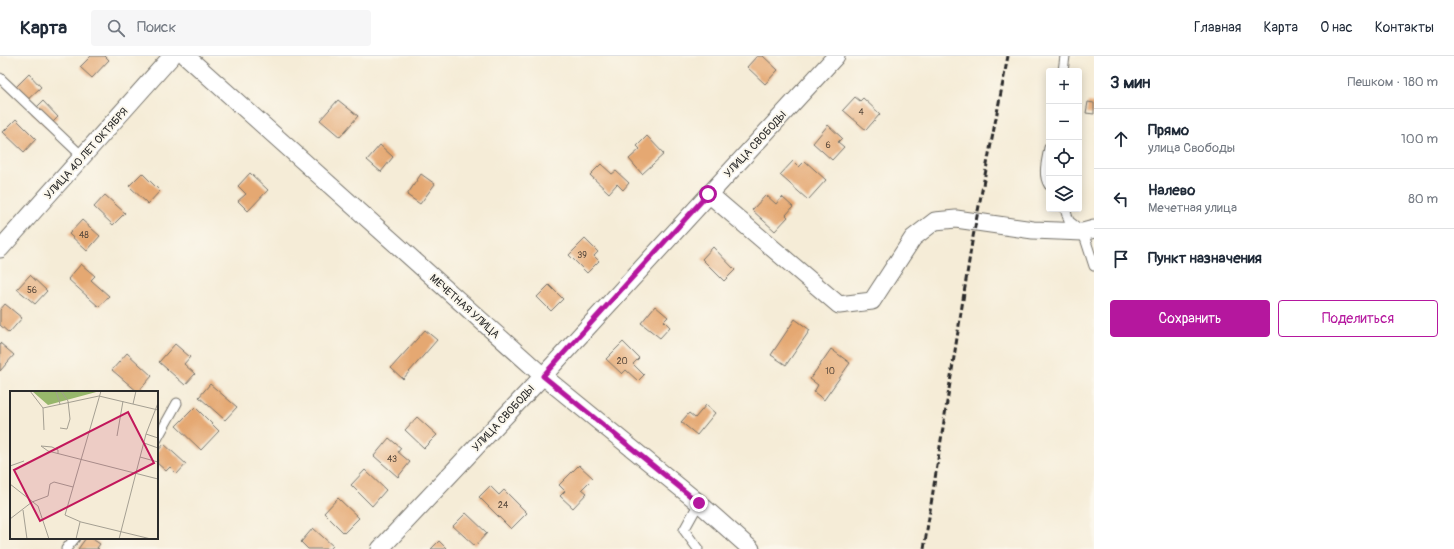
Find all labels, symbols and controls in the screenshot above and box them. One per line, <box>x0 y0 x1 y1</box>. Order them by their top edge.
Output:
search box <box>91 10 371 46</box>
text: Карта <box>20 16 67 40</box>
icon: search <box>105 17 127 39</box>
text: Поиск <box>137 18 176 37</box>
text: Главная <box>1194 19 1241 36</box>
text: Карта <box>1263 19 1298 36</box>
text: О нас <box>1320 19 1353 36</box>
text: Контакты <box>1375 19 1434 36</box>
map controls <box>1046 68 1082 212</box>
button: + <box>1046 68 1082 104</box>
text: 3 мин <box>1110 72 1150 93</box>
text: Пешком · 180 m <box>1348 74 1438 90</box>
button: − <box>1046 104 1082 140</box>
street label: УЛИЦА 40 ЛЕТ ОКТЯБРЯ <box>42 105 131 202</box>
house number: 4 <box>858 107 864 118</box>
street label: УЛИЦА СВОБОДЫ <box>722 109 789 180</box>
text: Прямо <box>1148 121 1189 140</box>
icon: ahead <box>1110 128 1132 150</box>
text: 100 m <box>1401 131 1438 147</box>
house number: 6 <box>825 140 831 151</box>
button: locate <box>1046 140 1082 176</box>
text: улица Свободы <box>1148 140 1235 156</box>
button: layers <box>1046 176 1082 212</box>
text: Налево <box>1148 181 1195 200</box>
route start <box>699 185 717 203</box>
icon: left <box>1110 188 1132 210</box>
text: 80 m <box>1408 191 1438 207</box>
text: Мечетная улица <box>1148 200 1237 216</box>
house number: 48 <box>79 230 89 241</box>
icon: arrive <box>1110 248 1132 270</box>
text: Пункт назначения <box>1148 249 1262 268</box>
house number: 39 <box>577 250 587 261</box>
street label: МЕЧЕТНАЯ УЛИЦА <box>427 272 502 341</box>
house number: 56 <box>27 285 37 296</box>
button: Сохранить <box>1110 300 1270 337</box>
button: Поделиться <box>1278 300 1438 337</box>
house number: 20 <box>616 356 628 367</box>
house number: 10 <box>825 366 835 377</box>
street label: УЛИЦА СВОБОДЫ <box>470 383 537 454</box>
inset map <box>10 391 158 539</box>
house number: 43 <box>387 454 397 465</box>
route end <box>690 494 708 512</box>
house number: 24 <box>498 500 509 511</box>

